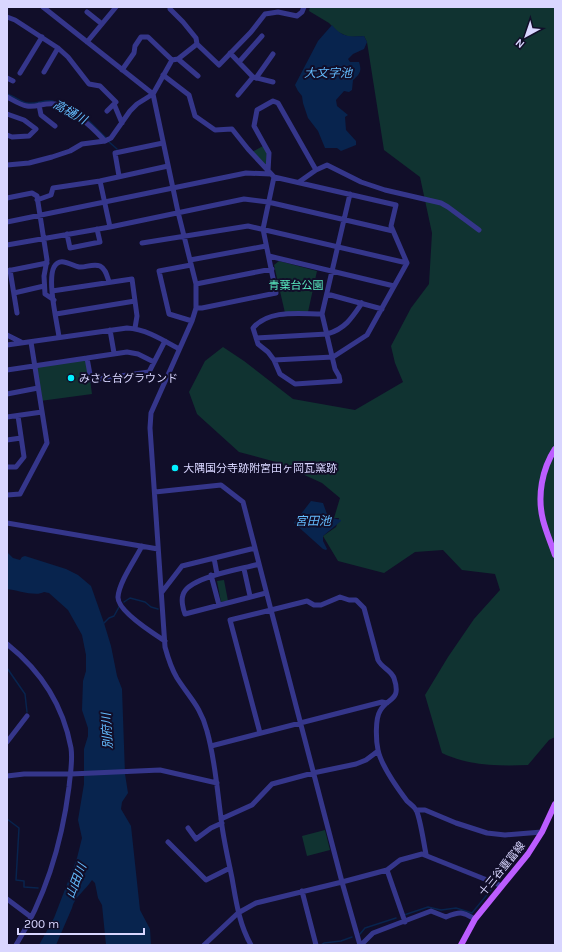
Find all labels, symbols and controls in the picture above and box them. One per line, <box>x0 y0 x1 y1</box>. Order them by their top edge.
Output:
north arrow <box>506 16 546 56</box>
text: N <box>513 36 527 51</box>
water label: 大文字池 <box>304 66 353 80</box>
water label: 高樋川 <box>51 97 91 128</box>
park label: 青葉台公園 <box>269 279 324 292</box>
place label: みさと台グラウンド <box>79 372 178 385</box>
marker: みさと台グラウンド <box>66 373 76 383</box>
place label: 大隅国分寺跡附宮田ヶ岡瓦窯跡 <box>183 462 337 475</box>
marker: 大隅国分寺跡附宮田ヶ岡瓦窯跡 <box>170 463 180 473</box>
water label: 宮田池 <box>295 514 332 528</box>
water label: 別府川 <box>99 711 115 749</box>
street label: 十三谷重富線 <box>476 839 528 899</box>
water label: 山田川 <box>63 860 90 900</box>
scale bar <box>18 910 144 936</box>
text: 200 m <box>24 917 59 931</box>

